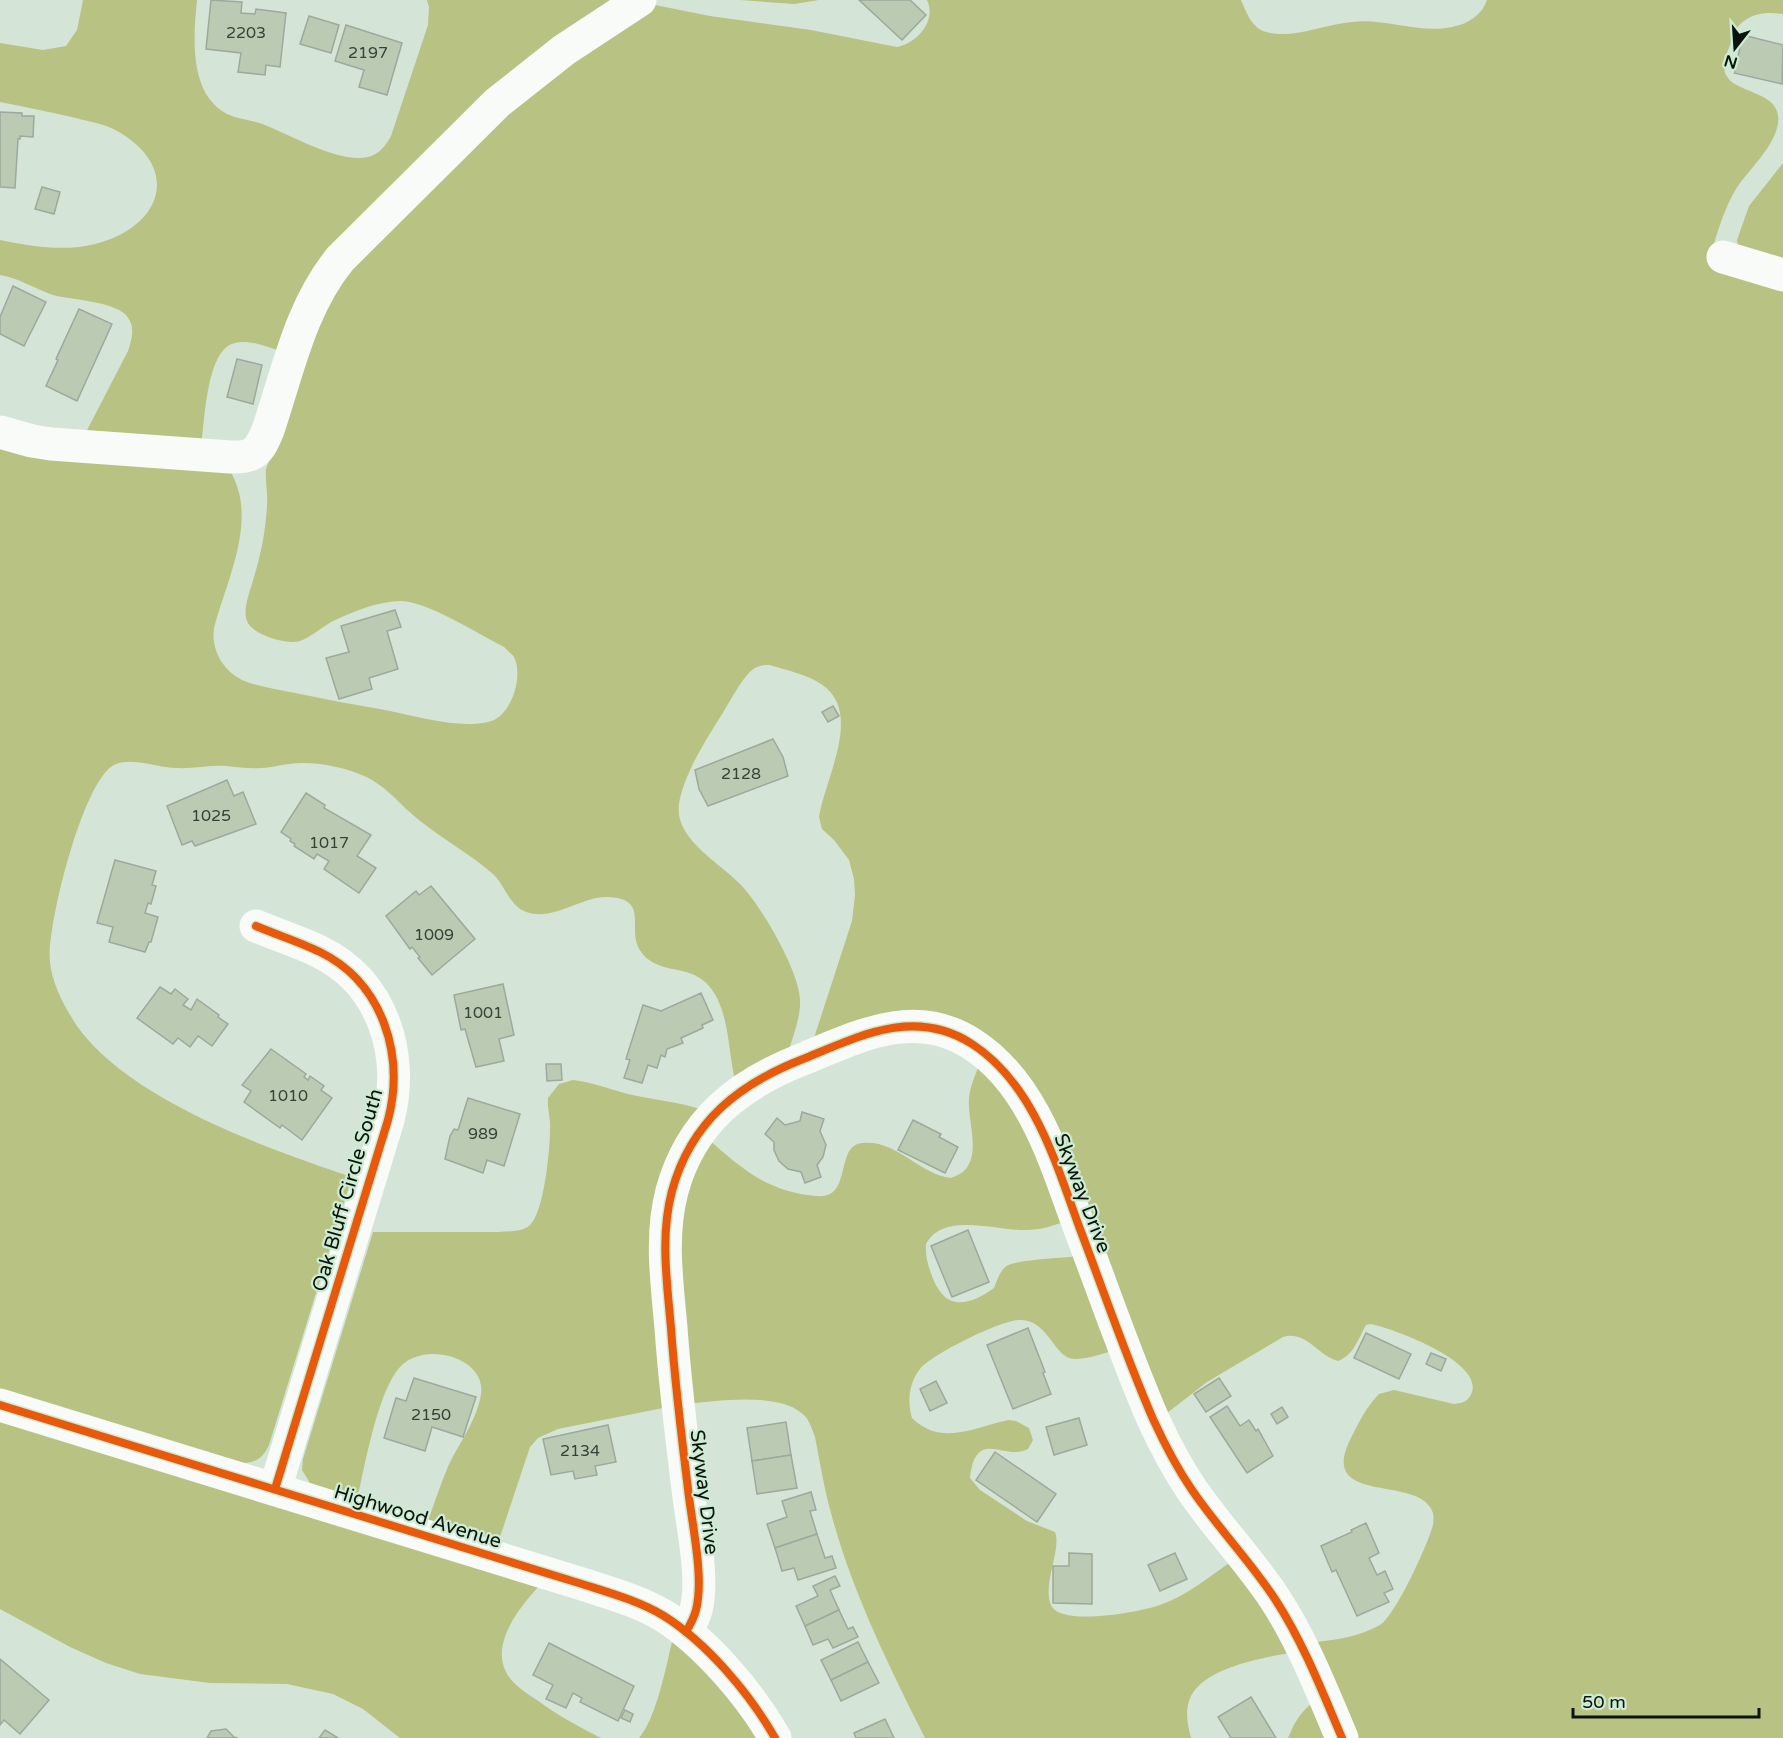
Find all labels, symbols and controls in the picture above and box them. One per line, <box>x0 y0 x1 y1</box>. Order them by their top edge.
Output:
north arrow <box>1705 18 1765 78</box>
house number: 2203 <box>226 23 266 43</box>
house number: 2197 <box>348 43 388 63</box>
text: N <box>1722 50 1740 73</box>
house number: 2128 <box>721 764 761 784</box>
house number: 1025 <box>191 806 231 826</box>
house number: 1017 <box>309 833 349 853</box>
house number: 1009 <box>414 925 454 945</box>
house number: 1001 <box>463 1003 503 1023</box>
house number: 1010 <box>268 1086 308 1106</box>
street label: Oak Bluff Circle South <box>308 1086 388 1294</box>
house number: 989 <box>468 1124 498 1144</box>
street label: Skyway Drive <box>1048 1130 1116 1256</box>
house number: 2150 <box>411 1405 451 1425</box>
street label: Skyway Drive <box>684 1428 724 1556</box>
house number: 2134 <box>560 1441 600 1461</box>
street label: Highwood Avenue <box>331 1480 504 1554</box>
scale bar <box>1573 1681 1759 1719</box>
text: 50 m <box>1582 1691 1626 1713</box>

